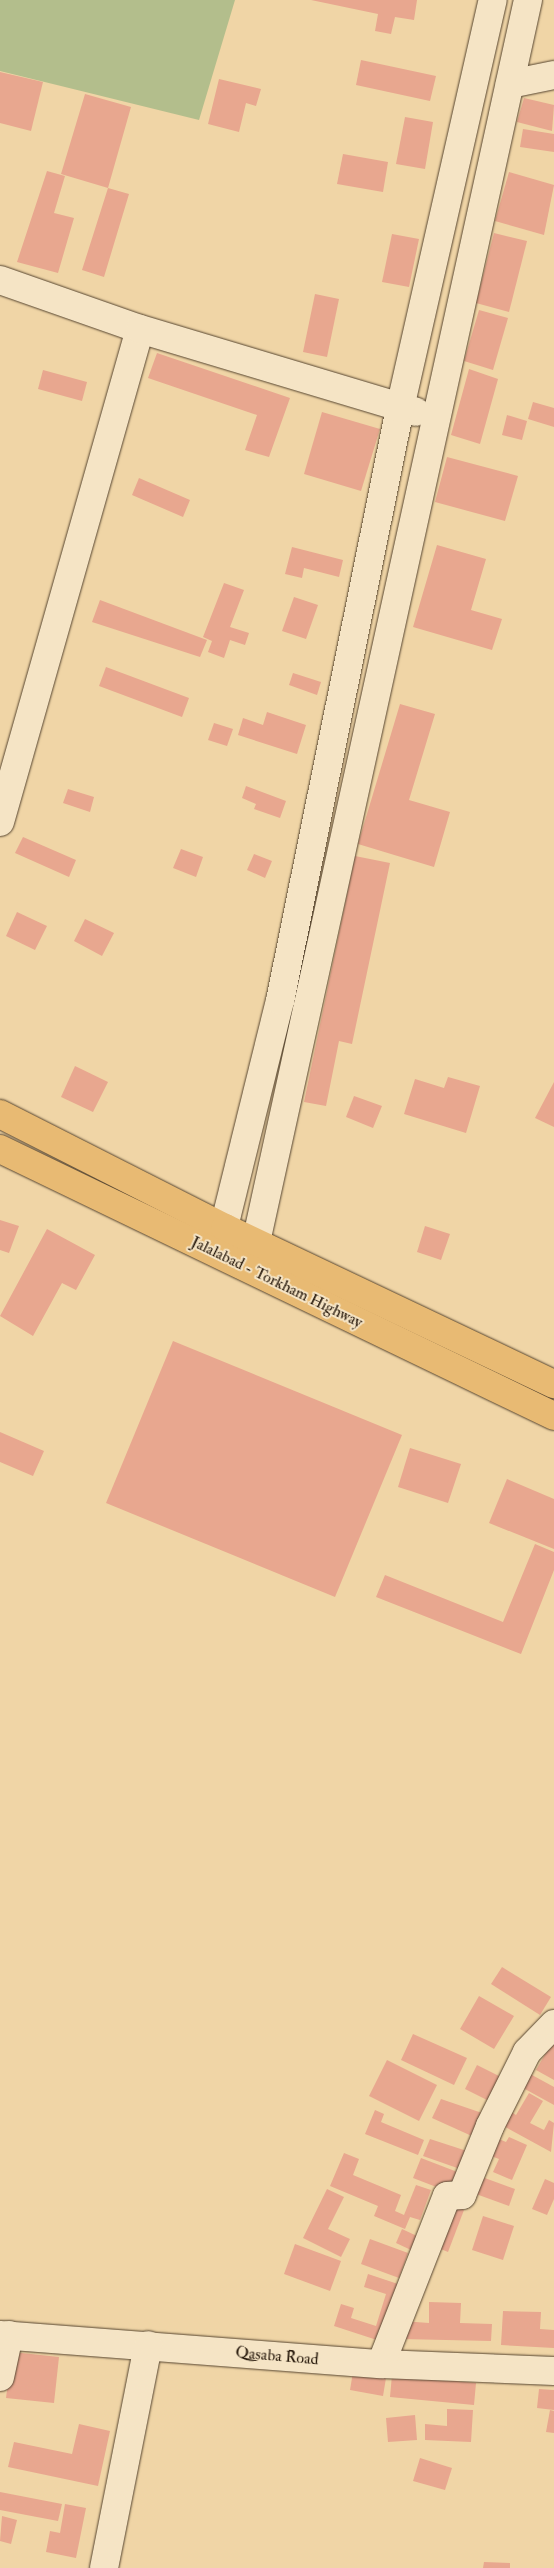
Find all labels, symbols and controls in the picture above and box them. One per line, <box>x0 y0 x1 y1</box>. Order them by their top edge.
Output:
street label: Jalalabad - Torkham Highway <box>188 1232 366 1332</box>
street label: Qasaba Road <box>235 2343 319 2369</box>

